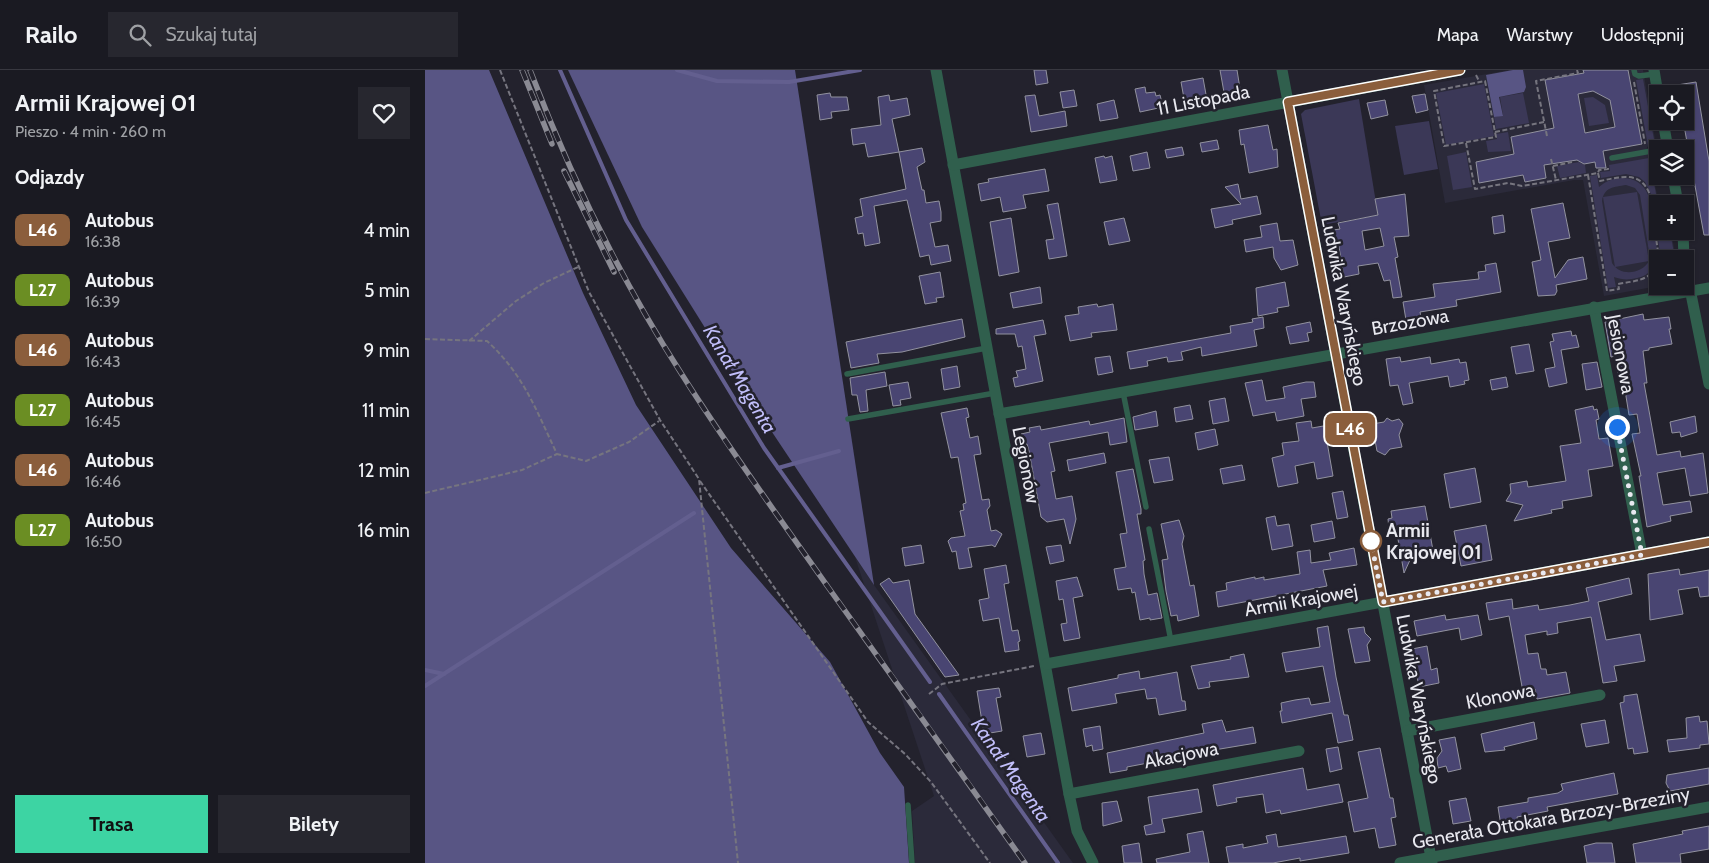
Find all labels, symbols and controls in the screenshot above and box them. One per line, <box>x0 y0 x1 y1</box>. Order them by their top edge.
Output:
search box <box>108 12 458 57</box>
text: Railo <box>25 20 78 49</box>
icon: search <box>126 21 154 49</box>
text: Szukaj tutaj <box>166 23 257 46</box>
text: Mapa <box>1437 24 1479 46</box>
text: Warstwy <box>1507 24 1573 46</box>
text: Udostępnij <box>1601 24 1684 46</box>
street label: 11 Listopada <box>1155 80 1251 120</box>
map controls <box>1649 85 1694 295</box>
button: locate <box>1649 85 1694 130</box>
button: heart <box>358 87 410 139</box>
text: Armii Krajowej 01 <box>15 88 196 117</box>
text: Pieszo · 4 min · 260 m <box>15 122 166 141</box>
button: layers <box>1649 140 1694 185</box>
text: Odjazdy <box>15 166 84 189</box>
button: + <box>1649 195 1694 240</box>
text: Autobus <box>85 209 154 232</box>
street label: Ludwika Waryńskiego <box>1316 214 1372 388</box>
text: L46 <box>28 219 57 241</box>
text: 4 min <box>363 219 410 242</box>
text: 16:38 <box>85 232 121 251</box>
button: − <box>1649 250 1694 295</box>
text: Autobus <box>85 269 154 292</box>
text: L27 <box>29 279 56 301</box>
text: 5 min <box>364 279 410 302</box>
text: 16:39 <box>85 292 120 311</box>
street label: Brzozowa <box>1370 304 1450 340</box>
street label: Jesionowa <box>1602 311 1640 396</box>
water label: Kanał Magenta <box>698 320 782 438</box>
text: Autobus <box>85 329 154 352</box>
text: L46 <box>28 339 57 361</box>
text: 9 min <box>364 339 410 362</box>
text: 16:43 <box>85 352 121 371</box>
text: Autobus <box>85 389 154 412</box>
text: L27 <box>29 399 56 421</box>
text: 11 min <box>362 399 410 422</box>
text: 16:45 <box>85 412 121 431</box>
line badge: L46 <box>1321 413 1379 445</box>
your location <box>1605 415 1630 440</box>
text: L46 <box>1335 418 1365 440</box>
street label: Legionów <box>1007 424 1045 506</box>
text: Autobus <box>85 449 154 472</box>
text: L46 <box>28 459 57 481</box>
text: 12 min <box>358 459 410 482</box>
text: 16:46 <box>85 472 121 491</box>
text: Autobus <box>85 509 154 532</box>
text: L27 <box>29 519 56 541</box>
text: 16 min <box>357 519 410 542</box>
place label: Armii Krajowej 01 <box>1386 519 1482 564</box>
marker: Armii Krajowej 01 <box>1360 530 1382 552</box>
text: 16:50 <box>85 532 122 551</box>
street label: Armii Krajowej <box>1243 579 1359 621</box>
street label: Ludwika Waryńskiego <box>1391 612 1447 786</box>
street label: Klonowa <box>1464 678 1536 714</box>
water label: Kanał Magenta <box>966 713 1056 827</box>
street label: Akacjowa <box>1142 737 1220 773</box>
street label: Generała Ottokara Brzozy-Brzeziny <box>1410 782 1692 854</box>
button: Trasa <box>15 795 208 853</box>
button: Bilety <box>218 795 410 853</box>

